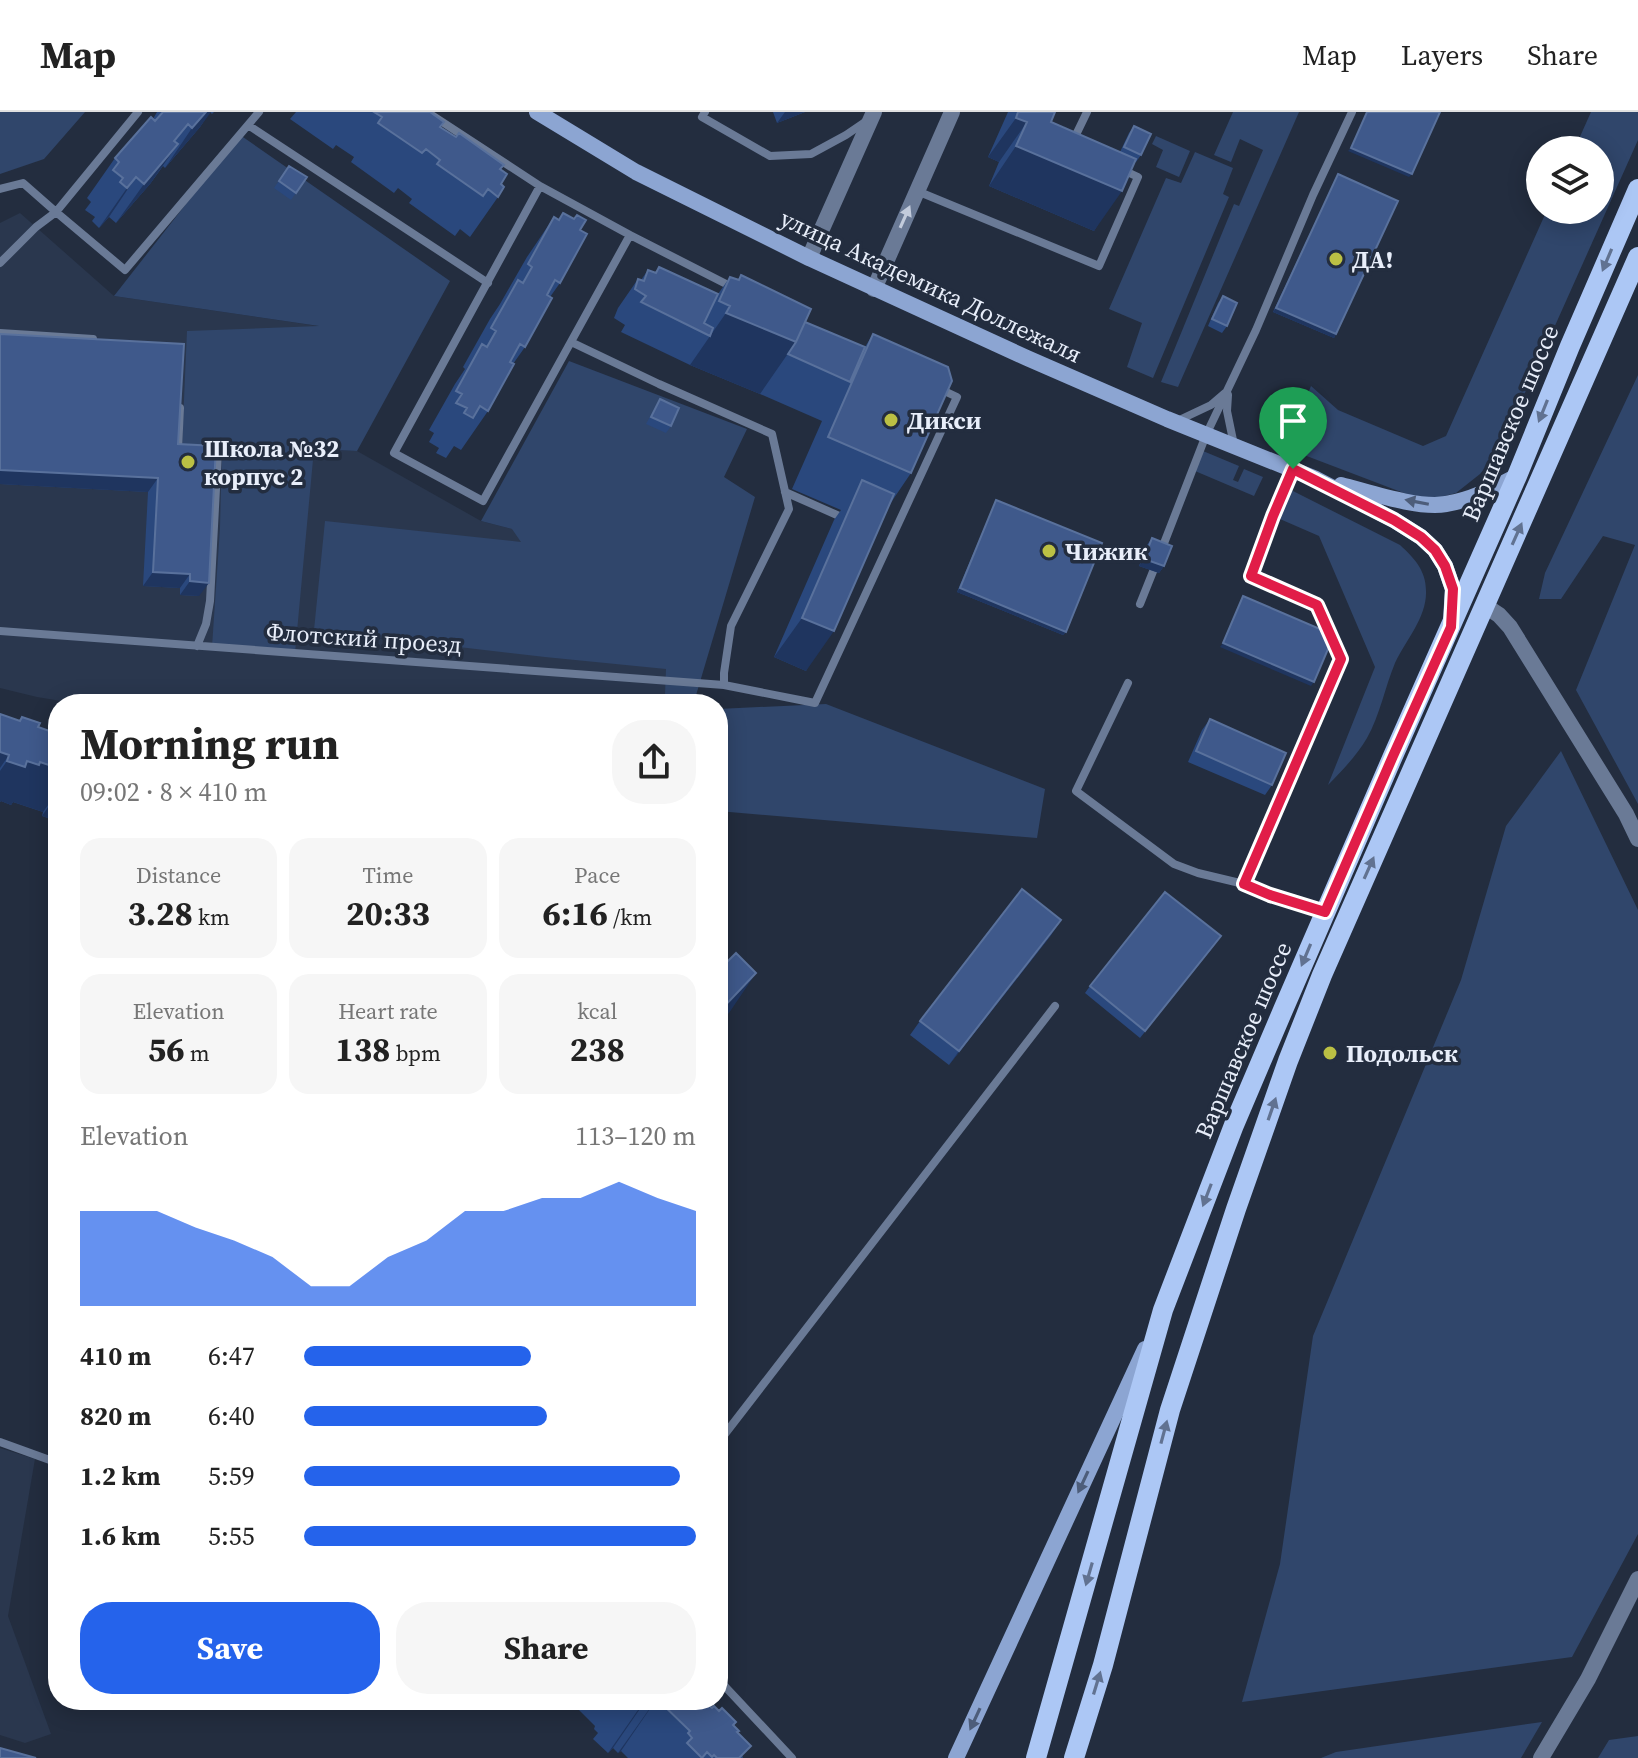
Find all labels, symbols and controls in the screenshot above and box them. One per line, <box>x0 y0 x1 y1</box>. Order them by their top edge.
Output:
text: Map <box>40 29 116 81</box>
text: Map <box>1302 36 1357 74</box>
text: Layers <box>1401 36 1483 74</box>
text: Share <box>1527 36 1598 74</box>
map controls <box>1526 136 1614 224</box>
button: layers <box>1526 136 1614 224</box>
street label: улица Академика Доллежаля <box>775 201 1087 371</box>
one-way arrow <box>899 206 912 229</box>
place label: ДА! <box>1352 243 1394 276</box>
one-way arrow <box>1600 249 1613 272</box>
marker: ДА! <box>1327 250 1345 268</box>
street label: Варшавское шоссе <box>1454 320 1566 526</box>
pin <box>1259 387 1327 469</box>
icon: arrive <box>1271 399 1315 443</box>
one-way arrow <box>1536 399 1549 423</box>
place label: Дикси <box>907 404 982 437</box>
marker: Дикси <box>882 411 900 429</box>
place label: Школа №32 корпус 2 <box>204 432 339 493</box>
marker: Школа №32 корпус 2 <box>179 453 197 471</box>
one-way arrow <box>1404 496 1429 508</box>
one-way arrow <box>1510 522 1524 546</box>
place label: Чижик <box>1065 535 1148 568</box>
marker: Чижик <box>1040 542 1058 560</box>
street label: Флотский проезд <box>265 615 463 661</box>
text: Morning run <box>80 713 339 774</box>
button: share <box>612 720 696 804</box>
text: 09:02 · 8 × 410 m <box>80 774 267 810</box>
one-way arrow <box>1362 856 1375 880</box>
text: Distance <box>136 860 221 890</box>
text: Time <box>363 860 413 890</box>
text: Pace <box>574 860 620 890</box>
text: 3.28 <box>127 890 193 936</box>
text: 20:33 <box>346 890 430 936</box>
text: 6:16 <box>542 890 608 936</box>
text: km <box>193 902 230 932</box>
text: /km <box>608 902 652 932</box>
street label: Варшавское шоссе <box>1187 937 1299 1143</box>
one-way arrow <box>1300 943 1313 967</box>
text: Elevation <box>133 996 225 1026</box>
text: Heart rate <box>338 996 438 1026</box>
text: kcal <box>577 996 617 1026</box>
text: 56 <box>148 1026 185 1072</box>
text: 138 <box>335 1026 391 1072</box>
text: 238 <box>570 1026 625 1072</box>
place label: Подольск <box>1346 1037 1458 1070</box>
text: m <box>185 1038 210 1068</box>
text: bpm <box>391 1038 441 1068</box>
marker: Подольск <box>1321 1044 1339 1062</box>
one-way arrow <box>1266 1097 1278 1121</box>
text: Elevation <box>80 1118 189 1154</box>
text: 113–120 m <box>575 1118 696 1154</box>
one-way arrow <box>1200 1183 1213 1207</box>
text: 410 m <box>80 1338 151 1374</box>
text: 6:47 <box>208 1338 255 1374</box>
text: 820 m <box>80 1398 151 1434</box>
text: 6:40 <box>208 1398 255 1434</box>
one-way arrow <box>1159 1420 1171 1445</box>
text: 1.2 km <box>80 1458 161 1494</box>
text: 5:59 <box>208 1458 255 1494</box>
one-way arrow <box>1077 1471 1090 1494</box>
text: 1.6 km <box>80 1518 161 1554</box>
text: 5:55 <box>208 1518 255 1554</box>
one-way arrow <box>1082 1562 1095 1586</box>
button: Save <box>80 1602 380 1694</box>
button: Share <box>396 1602 696 1694</box>
one-way arrow <box>1091 1671 1104 1695</box>
one-way arrow <box>968 1707 982 1730</box>

